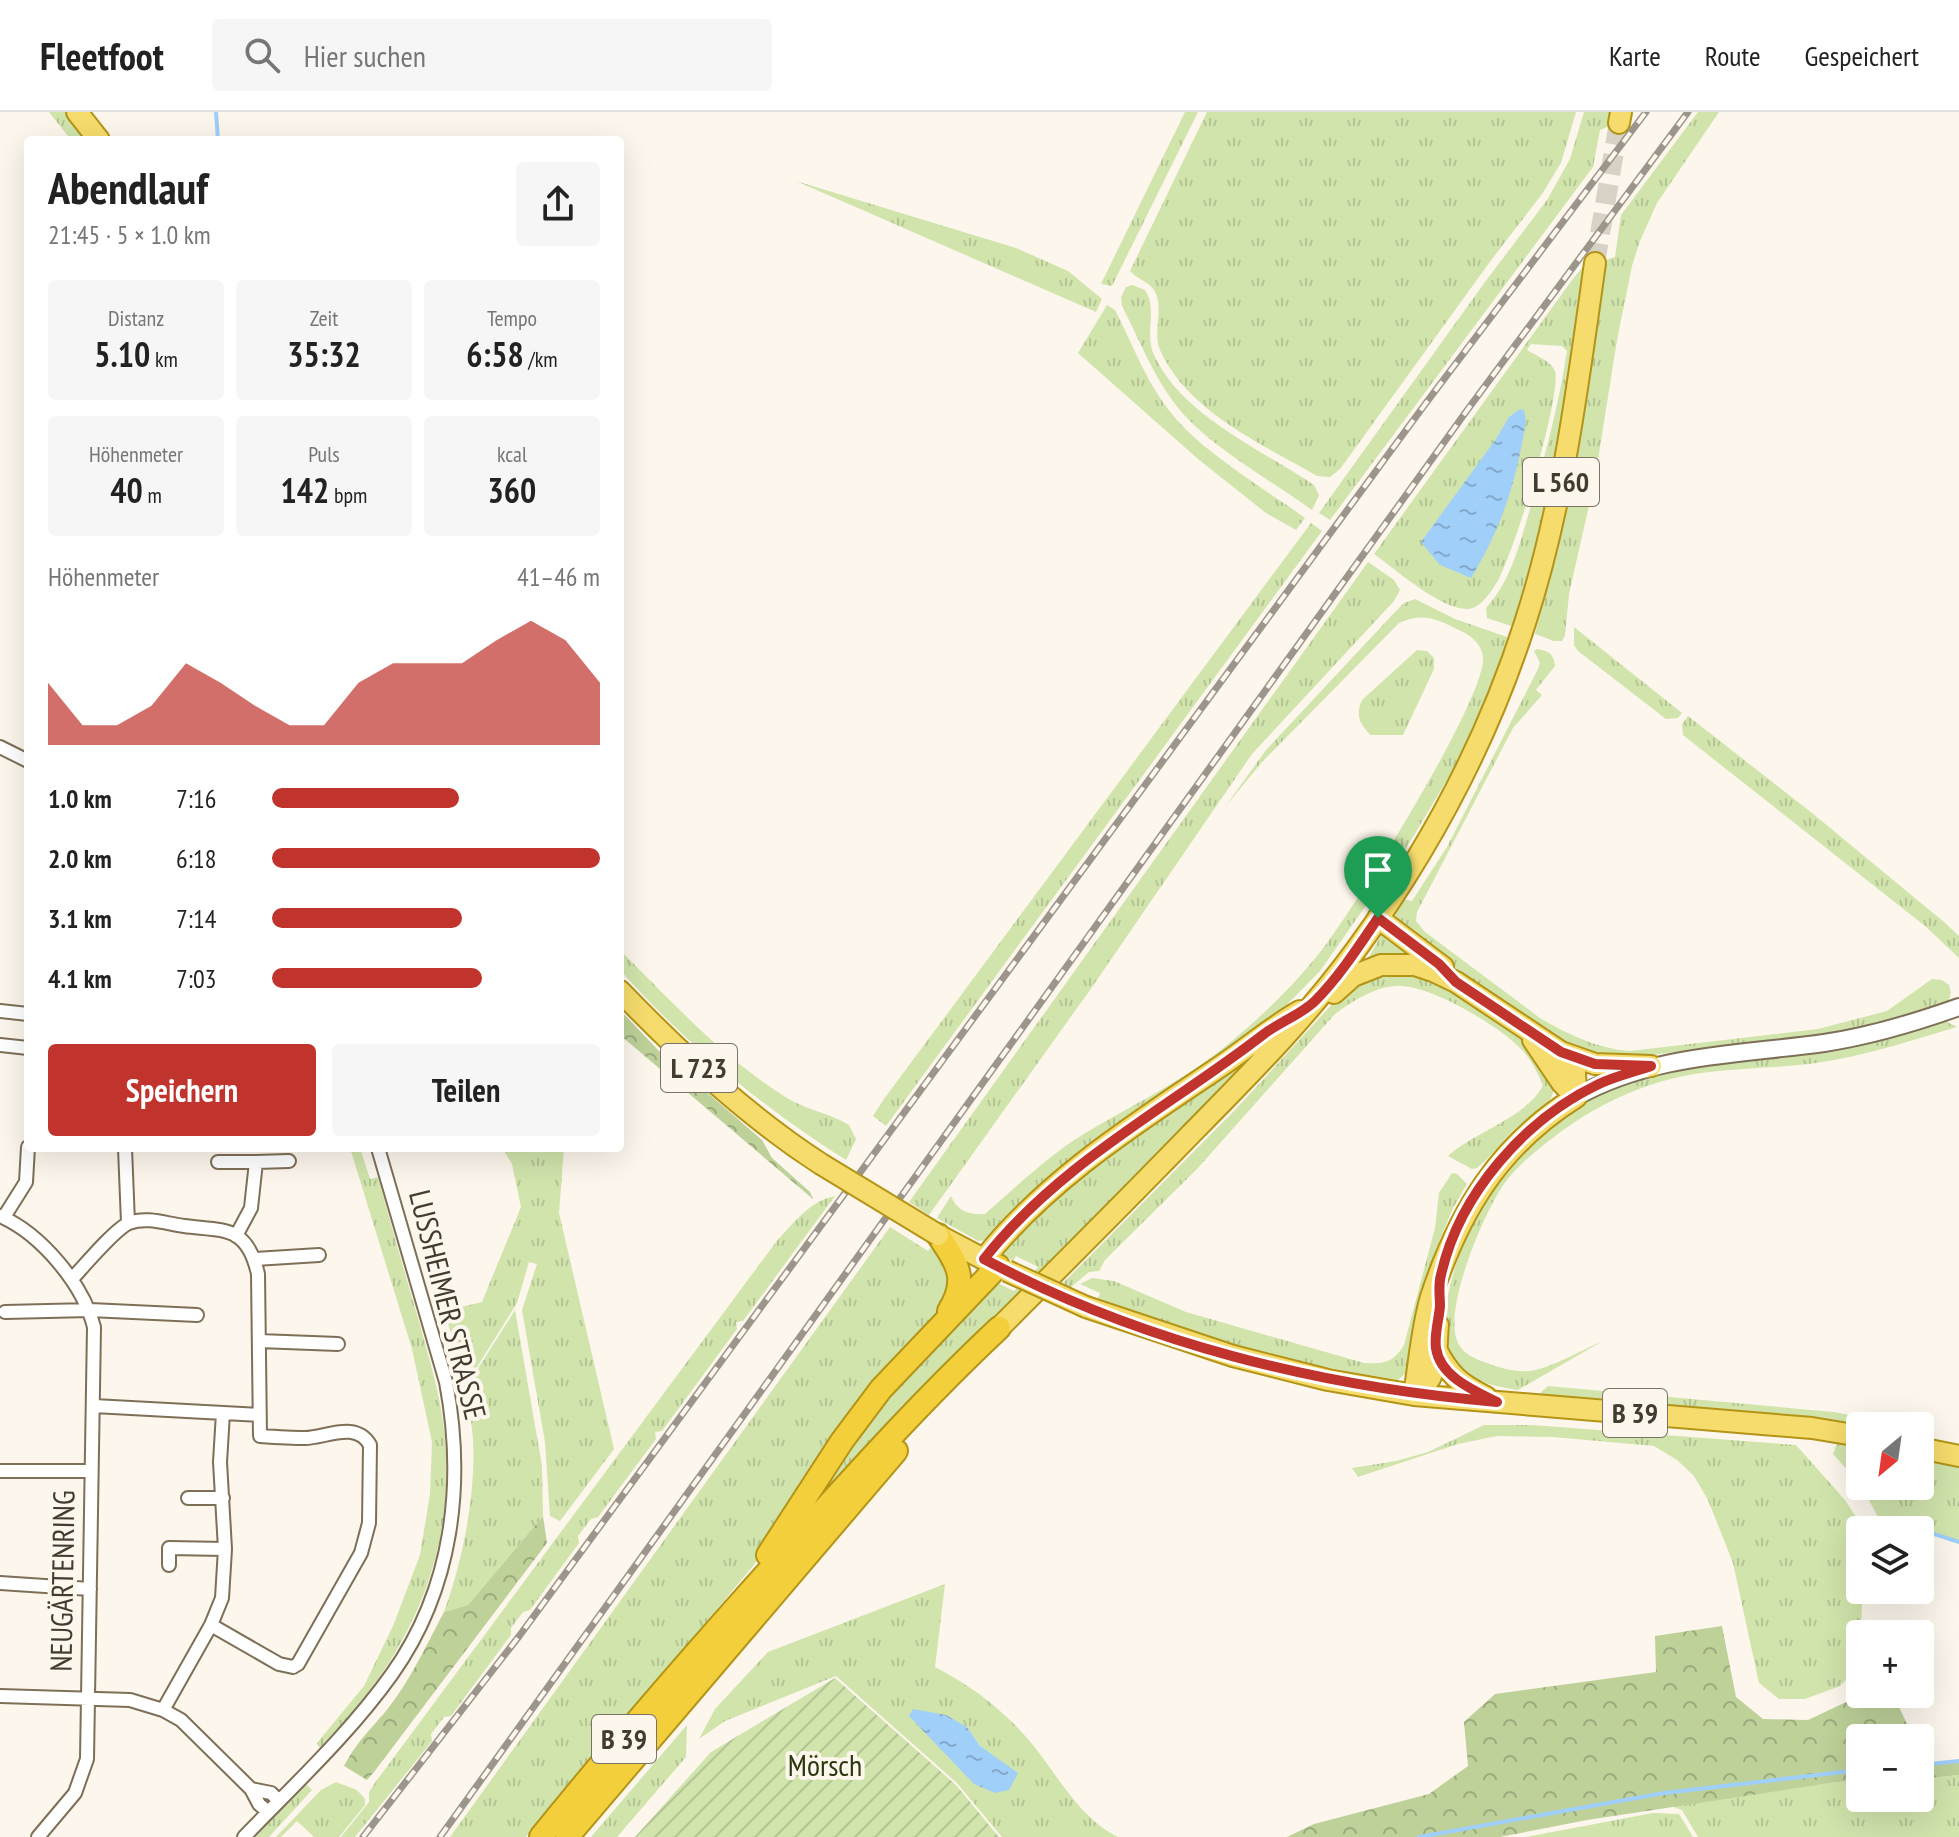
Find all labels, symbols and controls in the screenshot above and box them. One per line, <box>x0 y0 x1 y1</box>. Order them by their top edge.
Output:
search box <box>212 19 772 91</box>
text: Fleetfoot <box>40 31 164 80</box>
icon: search <box>240 33 284 77</box>
text: Hier suchen <box>304 36 426 75</box>
text: Karte <box>1609 37 1661 74</box>
text: Route <box>1705 37 1760 74</box>
text: Gespeichert <box>1804 37 1919 74</box>
text: Abendlauf <box>48 159 208 216</box>
button: share <box>516 162 600 246</box>
text: 21:45 · 5 × 1.0 km <box>48 218 211 251</box>
text: Distanz <box>108 304 164 332</box>
text: Zeit <box>310 304 338 332</box>
text: Tempo <box>487 304 537 332</box>
text: 5.10 <box>94 332 150 376</box>
text: 35:32 <box>287 332 361 376</box>
text: 6:58 <box>466 332 524 376</box>
text: km <box>150 345 178 373</box>
text: /km <box>524 345 558 373</box>
text: Höhenmeter <box>89 440 183 468</box>
text: Puls <box>308 440 340 468</box>
text: kcal <box>497 440 527 468</box>
road number: L 560 <box>1523 458 1599 506</box>
text: 40 <box>110 468 143 512</box>
text: 142 <box>281 468 329 512</box>
text: 360 <box>488 468 536 512</box>
text: m <box>143 481 162 509</box>
text: bpm <box>329 481 367 509</box>
text: Höhenmeter <box>48 560 159 593</box>
text: 41–46 m <box>517 560 600 593</box>
text: 1.0 km <box>48 782 112 815</box>
text: 7:16 <box>176 782 216 815</box>
pin <box>1344 836 1412 918</box>
text: 2.0 km <box>48 842 112 875</box>
text: 6:18 <box>176 842 216 875</box>
icon: arrive <box>1356 848 1400 892</box>
text: 3.1 km <box>48 902 112 935</box>
text: 7:14 <box>176 902 216 935</box>
text: 4.1 km <box>48 962 112 995</box>
text: 7:03 <box>176 962 216 995</box>
button: Speichern <box>48 1044 316 1136</box>
button: Teilen <box>332 1044 600 1136</box>
road number: L 723 <box>661 1044 737 1092</box>
street label: LUSSHEIMER STRASSE <box>401 1186 496 1423</box>
road number: B 39 <box>1603 1389 1667 1437</box>
north arrow <box>1846 1412 1934 1500</box>
map controls <box>1846 1412 1934 1812</box>
street label: NEUGÄRTENRING <box>40 1490 83 1672</box>
button: layers <box>1846 1516 1934 1604</box>
button: + <box>1846 1620 1934 1708</box>
road number: B 39 <box>592 1715 656 1763</box>
button: − <box>1846 1724 1934 1812</box>
park label: Mörsch <box>788 1745 862 1784</box>

